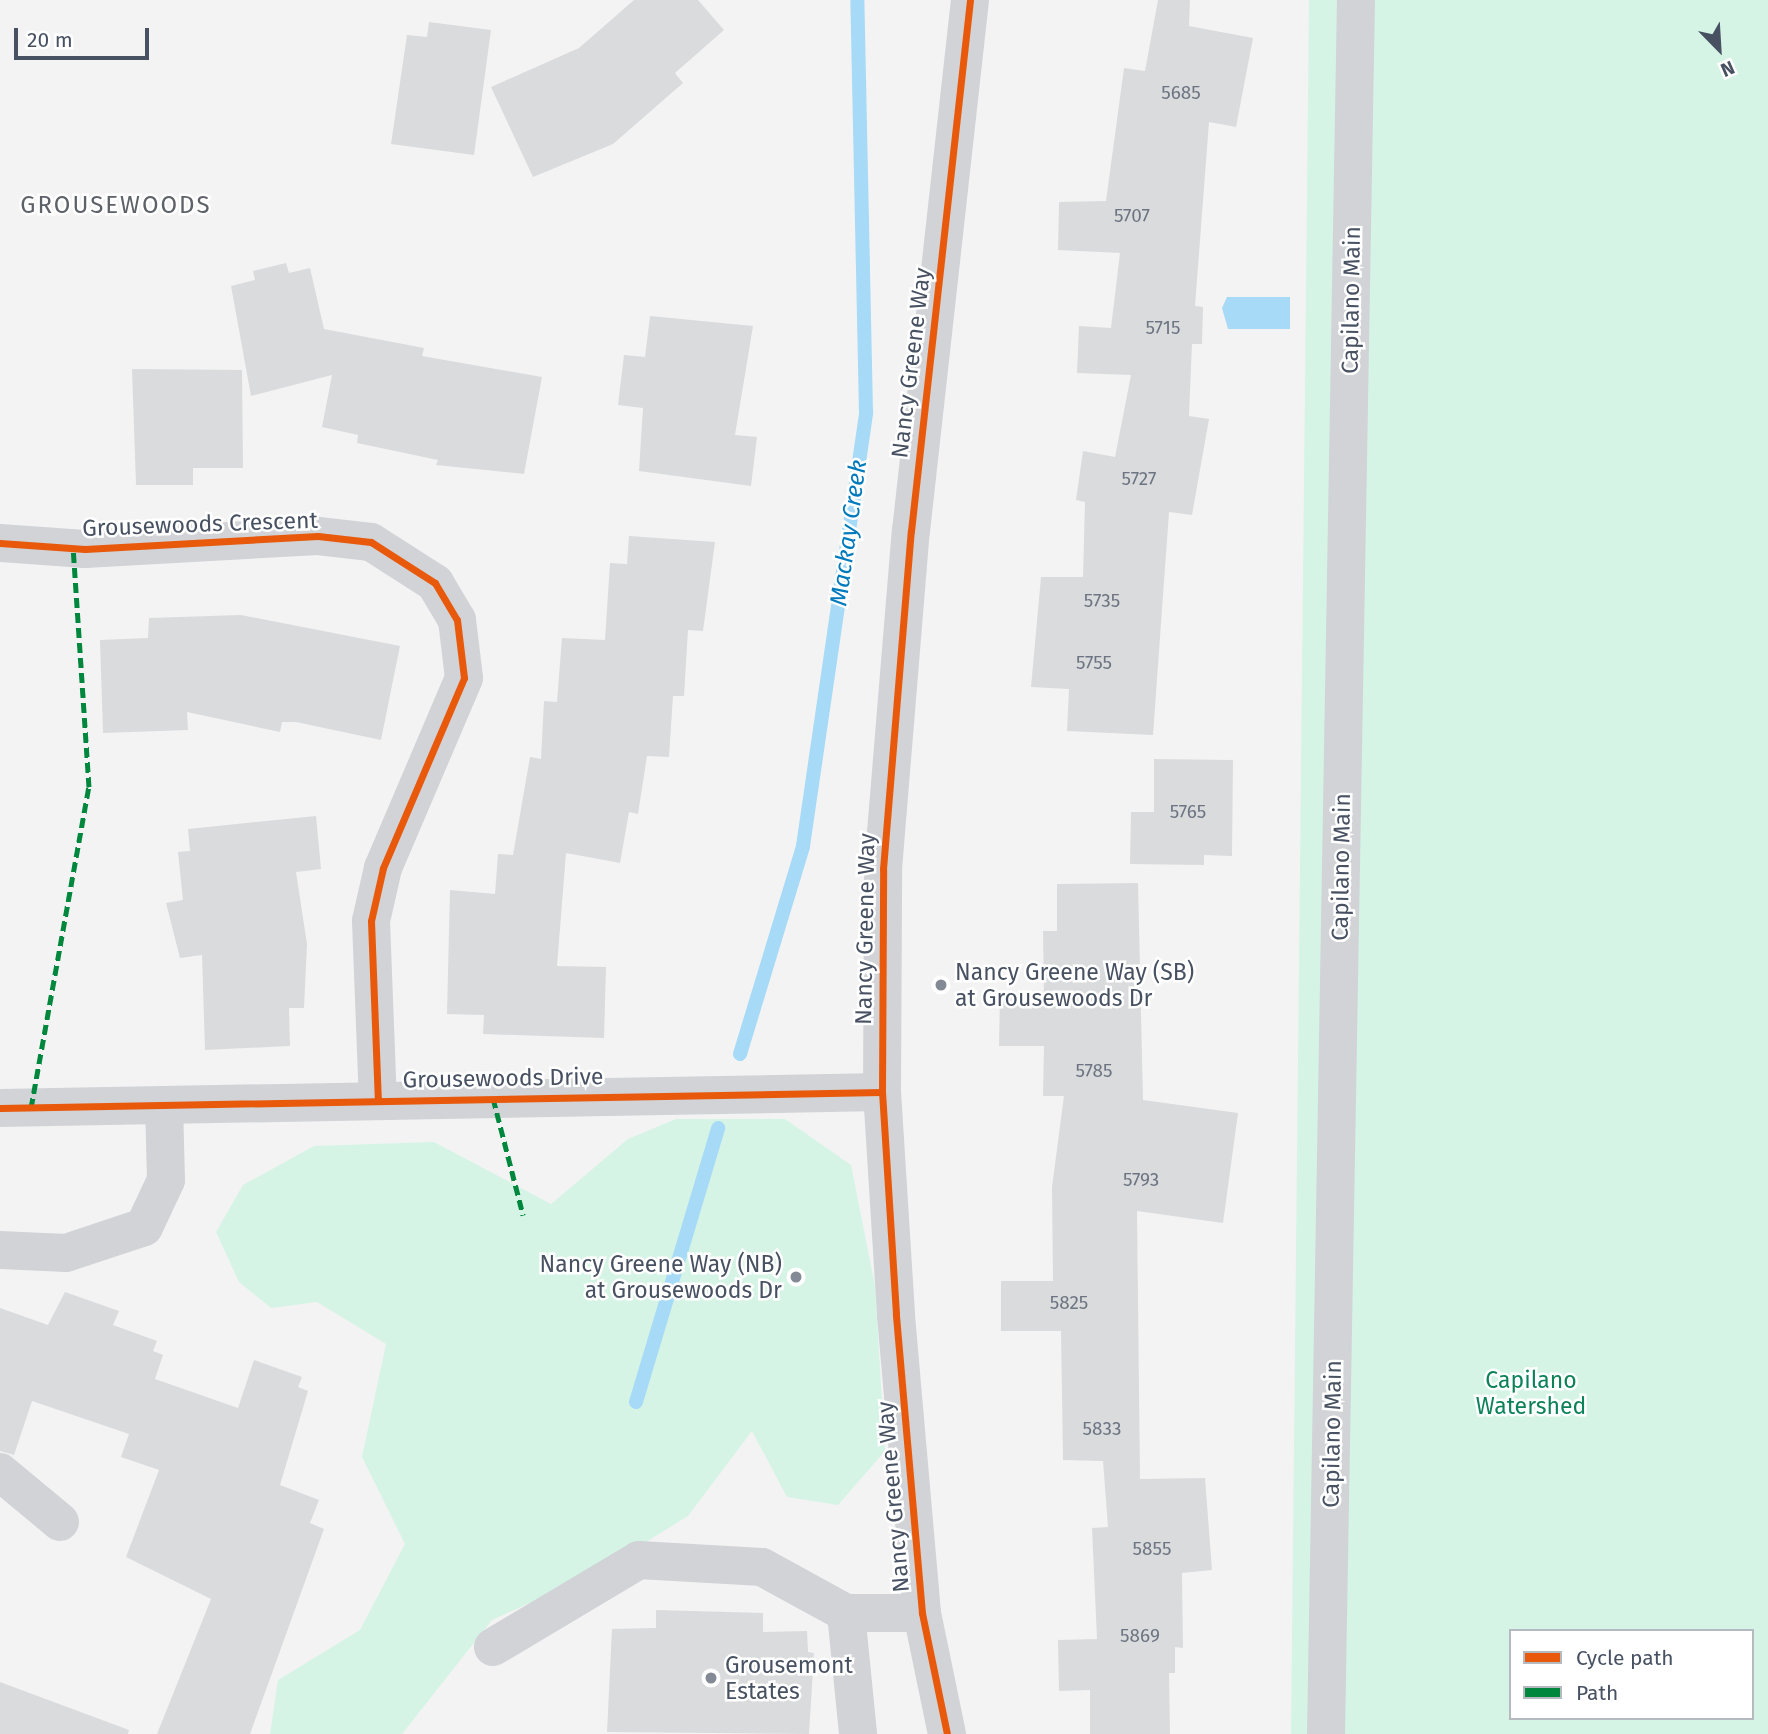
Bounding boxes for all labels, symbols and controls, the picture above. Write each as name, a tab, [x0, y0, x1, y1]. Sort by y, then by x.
scale bar	[18, 14, 152, 58]
north arrow	[1684, 14, 1754, 84]
text: 20 m	[27, 27, 73, 53]
text: N	[1717, 56, 1738, 82]
house number: 5685	[1161, 82, 1201, 104]
district label: GROUSEWOODS	[22, 192, 210, 220]
house number: 5707	[1114, 205, 1150, 227]
street label: Capilano Main	[1336, 226, 1366, 374]
street label: Nancy Greene Way	[886, 266, 936, 460]
house number: 5715	[1146, 317, 1180, 339]
water label: Mackay Creek	[824, 458, 874, 608]
house number: 5727	[1122, 468, 1156, 490]
street label: Grousewoods Crescent	[82, 506, 318, 542]
house number: 5735	[1084, 590, 1120, 612]
house number: 5755	[1076, 652, 1112, 674]
street label: Capilano Main	[1326, 793, 1356, 941]
house number: 5765	[1170, 801, 1206, 823]
street label: Nancy Greene Way	[850, 833, 880, 1025]
place label: Nancy Greene Way (SB) at Grousewoods Dr	[955, 958, 1194, 1012]
marker: Nancy Greene Way (SB) at Grousewoods Dr	[933, 977, 949, 993]
house number: 5785	[1075, 1060, 1113, 1082]
street label: Grousewoods Drive	[402, 1062, 604, 1094]
house number: 5793	[1123, 1169, 1159, 1191]
place label: Nancy Greene Way (NB) at Grousewoods Dr	[540, 1250, 782, 1304]
marker: Nancy Greene Way (NB) at Grousewoods Dr	[788, 1269, 804, 1285]
house number: 5825	[1050, 1292, 1088, 1314]
street label: Capilano Main	[1317, 1360, 1347, 1508]
park label: Capilano Watershed	[1476, 1366, 1586, 1420]
street label: Nancy Greene Way	[871, 1400, 915, 1594]
house number: 5833	[1083, 1418, 1121, 1440]
house number: 5855	[1133, 1538, 1171, 1560]
house number: 5869	[1120, 1625, 1160, 1647]
legend	[1509, 1629, 1754, 1720]
text: Cycle path	[1576, 1645, 1674, 1671]
place label: Grousemont Estates	[725, 1651, 853, 1705]
marker: Grousemont Estates	[703, 1670, 719, 1686]
text: Path	[1576, 1680, 1618, 1706]

